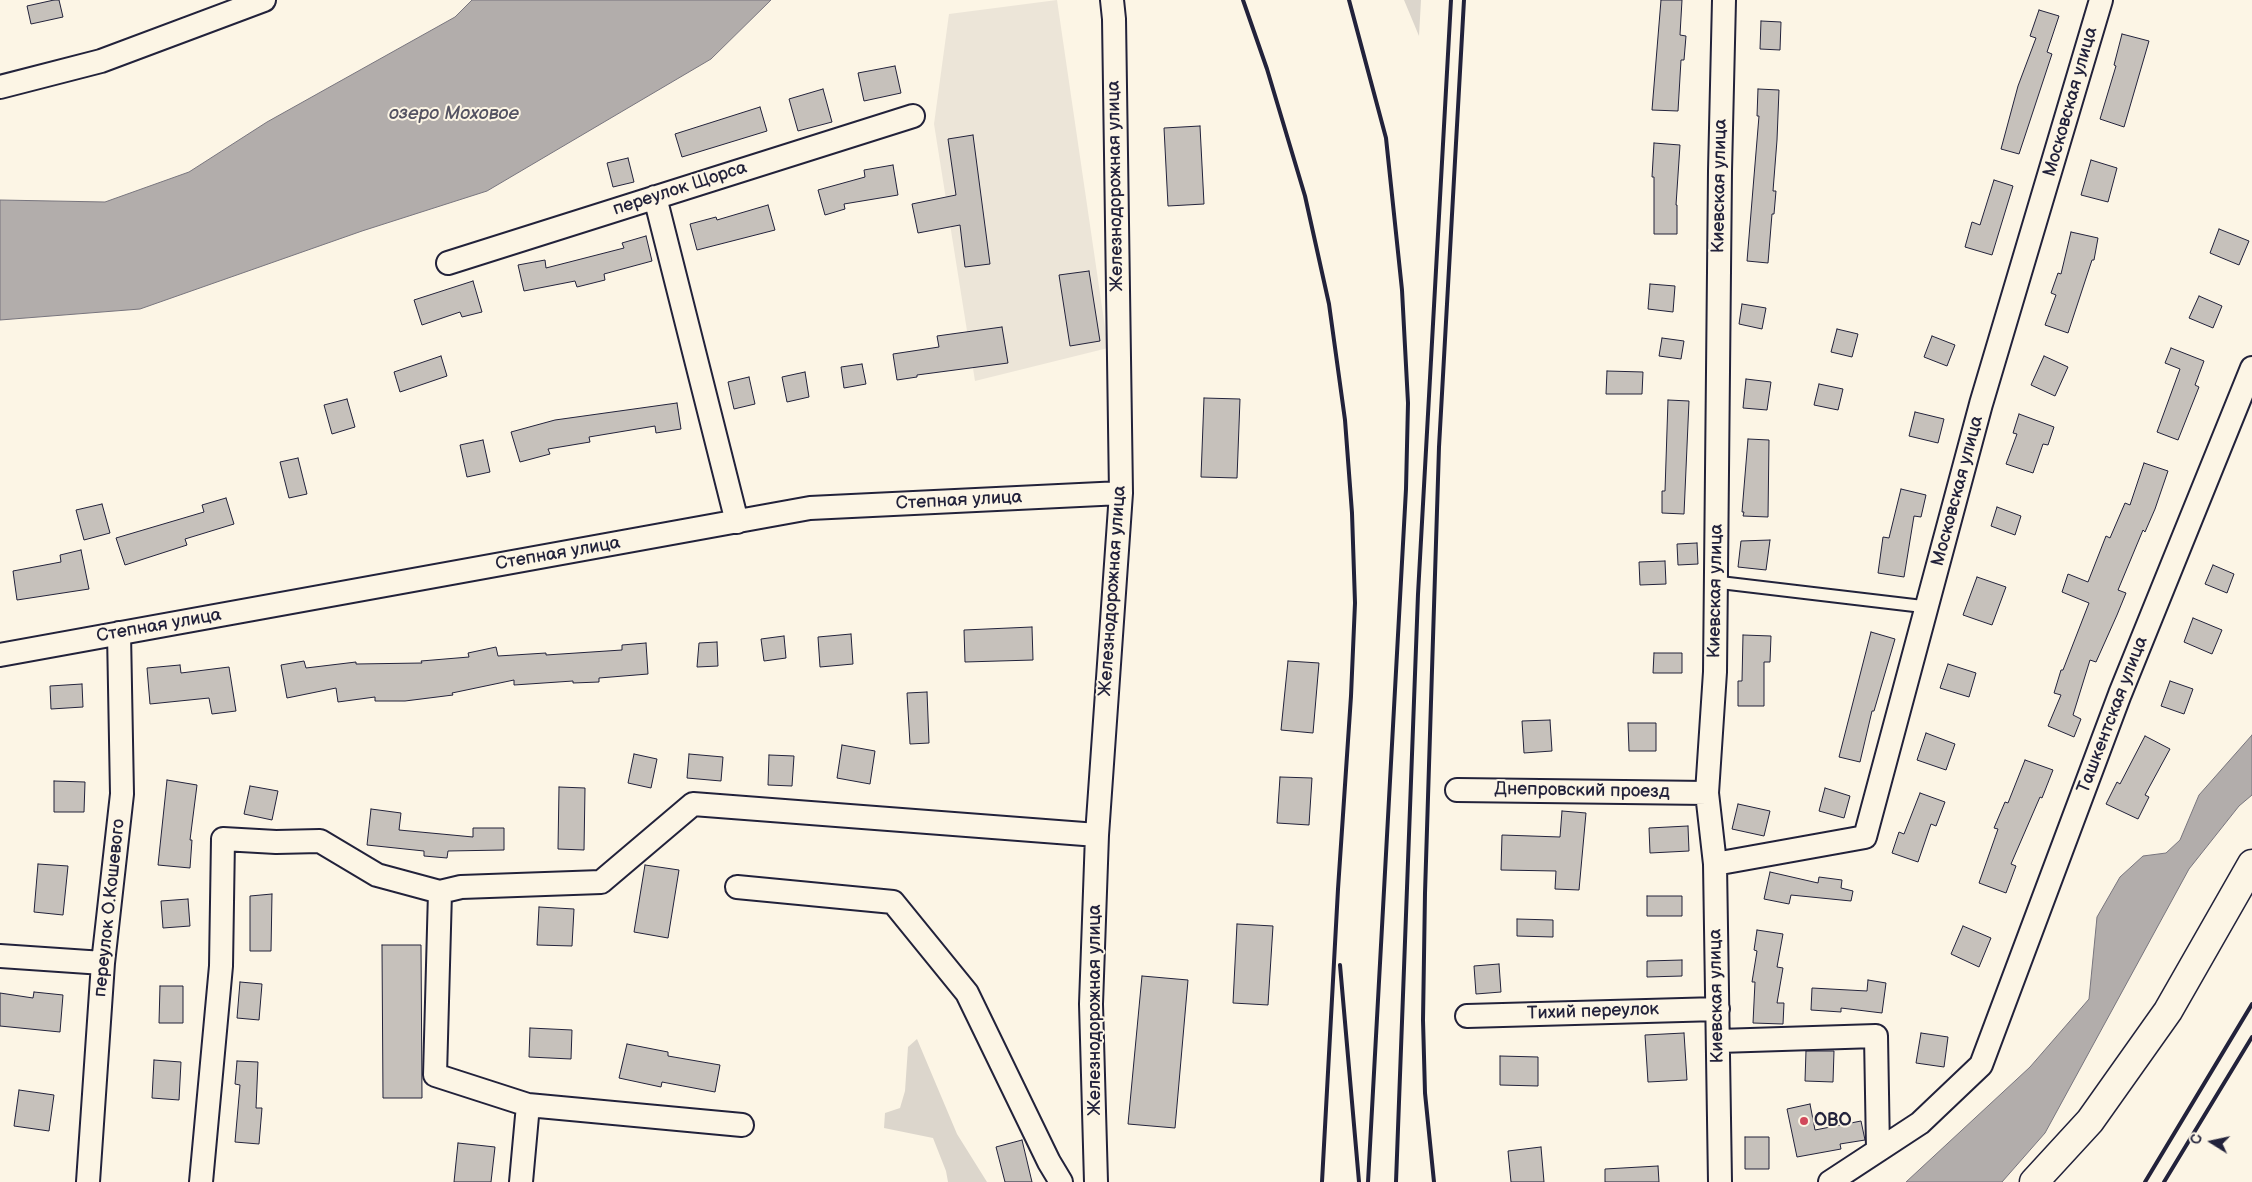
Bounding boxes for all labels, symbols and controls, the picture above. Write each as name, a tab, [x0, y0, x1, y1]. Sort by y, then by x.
street label: Московская улица	[2039, 25, 2103, 179]
street label: Железнодорожная улица	[1103, 80, 1129, 292]
water label: озеро Моховое	[389, 103, 519, 125]
street label: Киевская улица	[1708, 119, 1732, 253]
street label: переулок Щорса	[610, 157, 750, 221]
street label: Московская улица	[1928, 413, 1988, 569]
street label: Железнодорожная улица	[1095, 485, 1131, 697]
street label: Степная улица	[895, 487, 1023, 515]
street label: Киевская улица	[1704, 524, 1728, 658]
street label: Степная улица	[494, 532, 622, 576]
street label: Степная улица	[95, 604, 223, 648]
street label: Ташкентская улица	[2073, 634, 2153, 796]
street label: Днепровский проезд	[1494, 779, 1670, 803]
street label: переулок О.Кошевого	[90, 818, 130, 998]
street label: Железнодорожная улица	[1084, 904, 1106, 1116]
street label: Киевская улица	[1705, 929, 1729, 1063]
street label: Тихий переулок	[1527, 999, 1659, 1025]
place label: ОВО	[1814, 1110, 1852, 1132]
marker: ОВО	[1798, 1115, 1810, 1127]
north arrow	[2187, 1117, 2237, 1167]
text: С	[2188, 1133, 2206, 1146]

